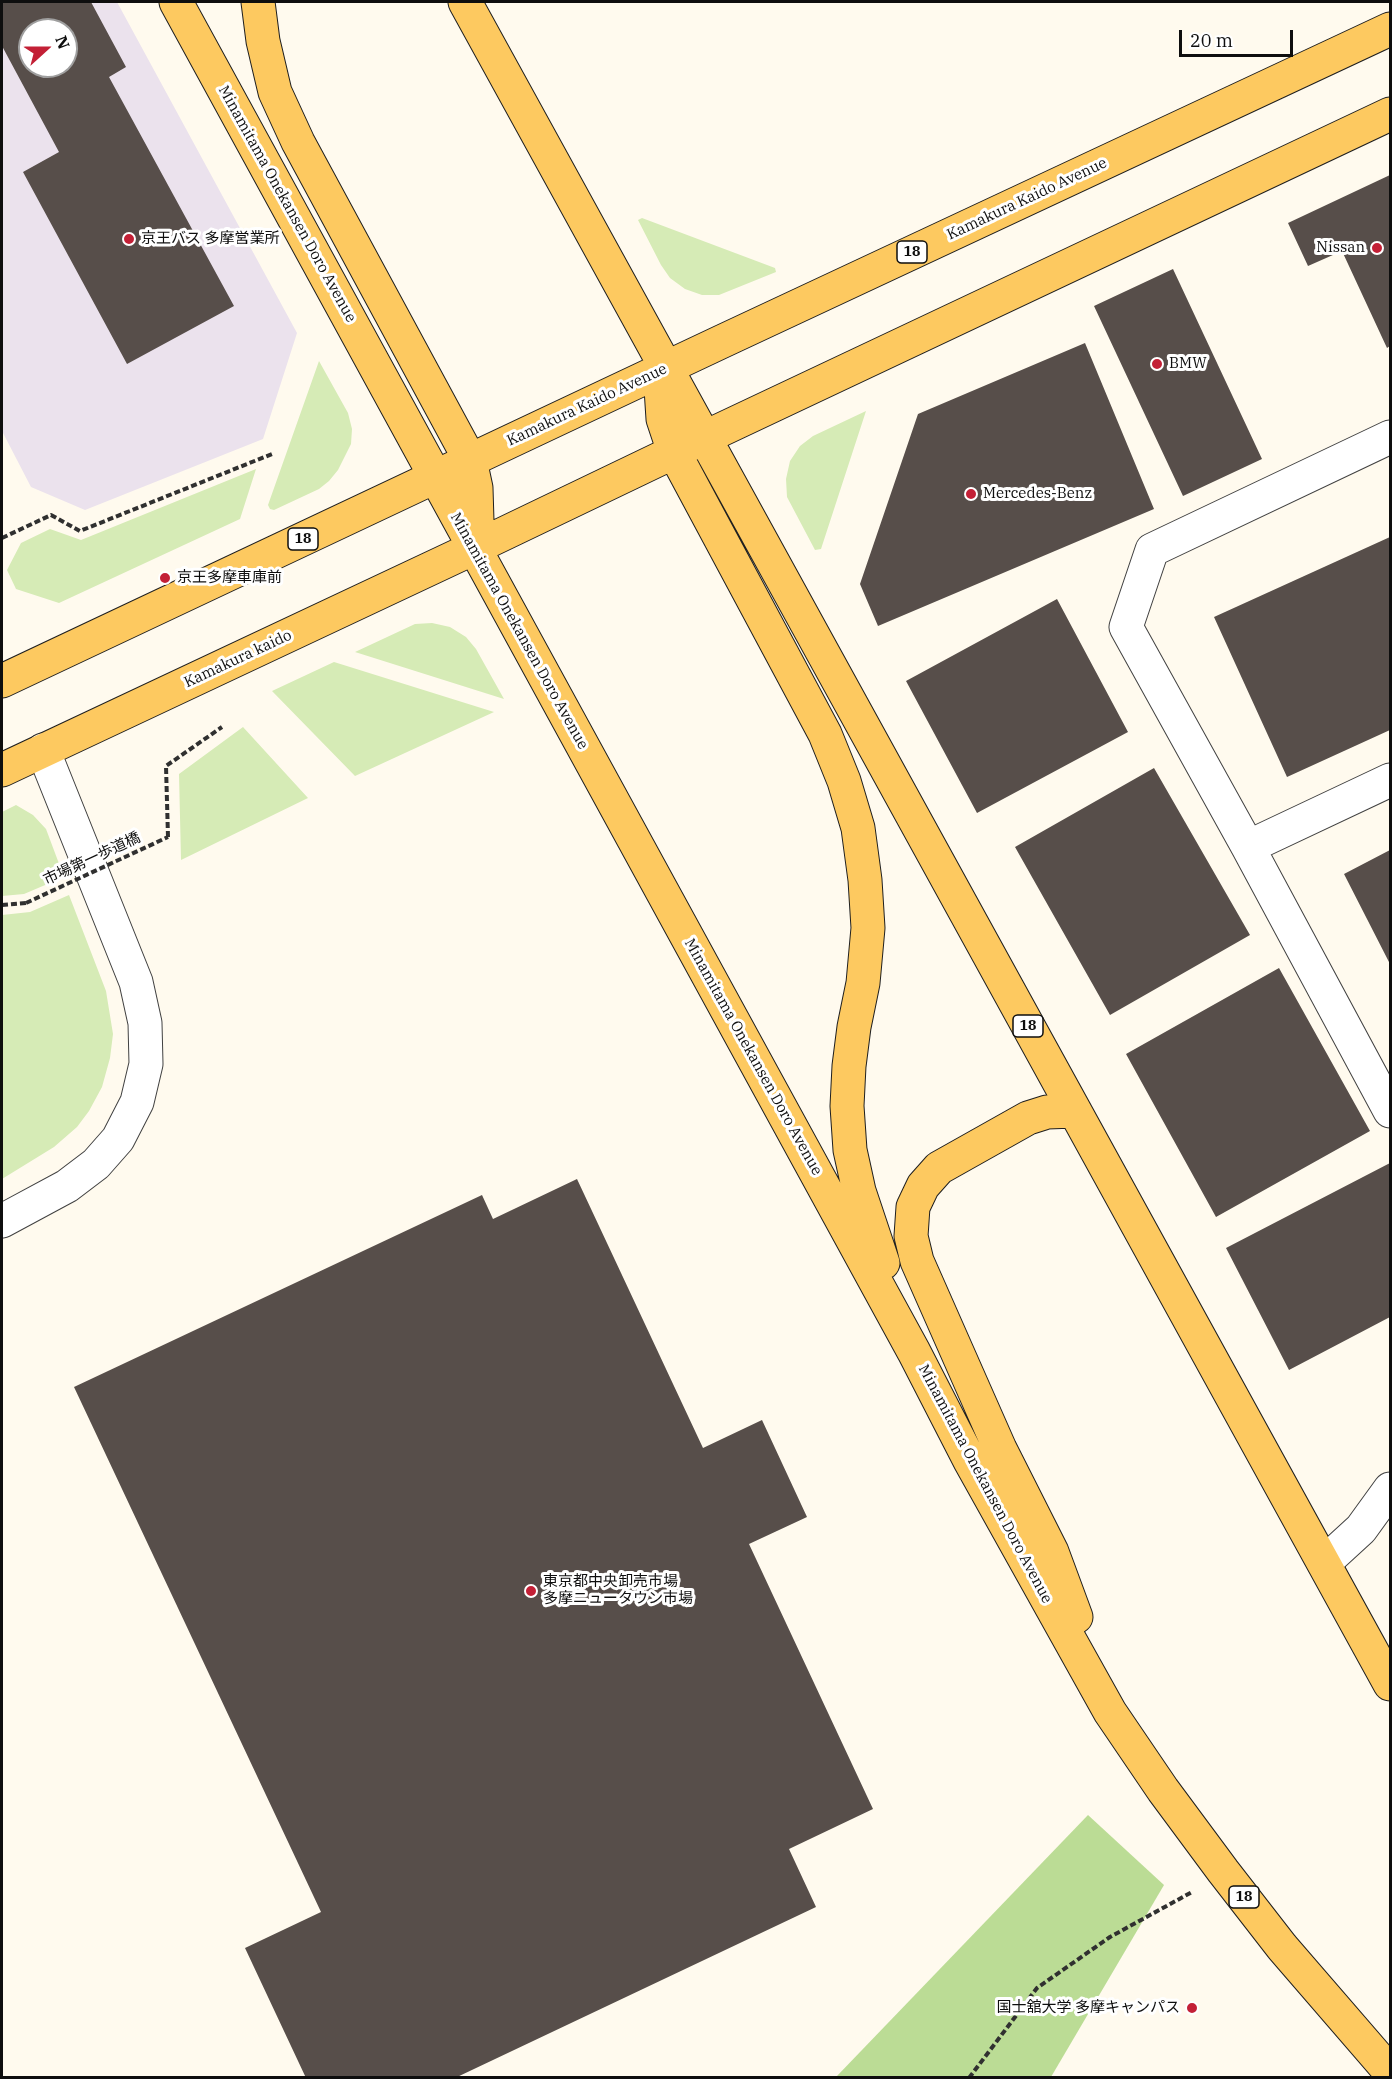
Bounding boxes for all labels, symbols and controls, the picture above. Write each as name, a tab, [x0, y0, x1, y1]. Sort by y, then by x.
north arrow	[18, 18, 78, 78]
scale bar	[1182, 18, 1296, 56]
text: 20 m	[1190, 29, 1233, 52]
text: N	[51, 33, 75, 52]
street label: Minamitama Onekansen Doro Avenue	[214, 83, 360, 325]
street label: Kamakura Kaido Avenue	[944, 154, 1110, 244]
place label: 京王バス 多摩営業所	[141, 230, 279, 248]
marker: 京王バス 多摩営業所	[122, 232, 136, 246]
place label: Nissan	[1316, 239, 1365, 257]
road number: 18	[897, 241, 927, 263]
marker: Nissan	[1370, 241, 1384, 255]
place label: BMW	[1169, 355, 1207, 373]
marker: BMW	[1150, 357, 1164, 371]
street label: Kamakura Kaido Avenue	[504, 360, 670, 450]
place label: Mercedes-Benz	[983, 485, 1092, 503]
marker: Mercedes-Benz	[964, 487, 978, 501]
street label: Minamitama Onekansen Doro Avenue	[446, 510, 592, 752]
road number: 18	[288, 528, 318, 550]
place label: 京王多摩車庫前	[177, 569, 282, 587]
marker: 京王多摩車庫前	[158, 571, 172, 585]
street label: Kamakura kaido	[181, 626, 295, 692]
street label: 市場第一歩道橋	[41, 829, 143, 889]
street label: Minamitama Onekansen Doro Avenue	[680, 936, 826, 1178]
road number: 18	[1013, 1015, 1043, 1037]
street label: Minamitama Onekansen Doro Avenue	[914, 1362, 1056, 1606]
place label: 東京都中央卸売市場 多摩ニュータウン市場	[543, 1573, 693, 1608]
marker: 東京都中央卸売市場 多摩ニュータウン市場	[524, 1584, 538, 1598]
road number: 18	[1229, 1886, 1259, 1908]
place label: 国士舘大学 多摩キャンパス	[997, 1999, 1180, 2017]
marker: 国士舘大学 多摩キャンパス	[1185, 2001, 1199, 2015]

